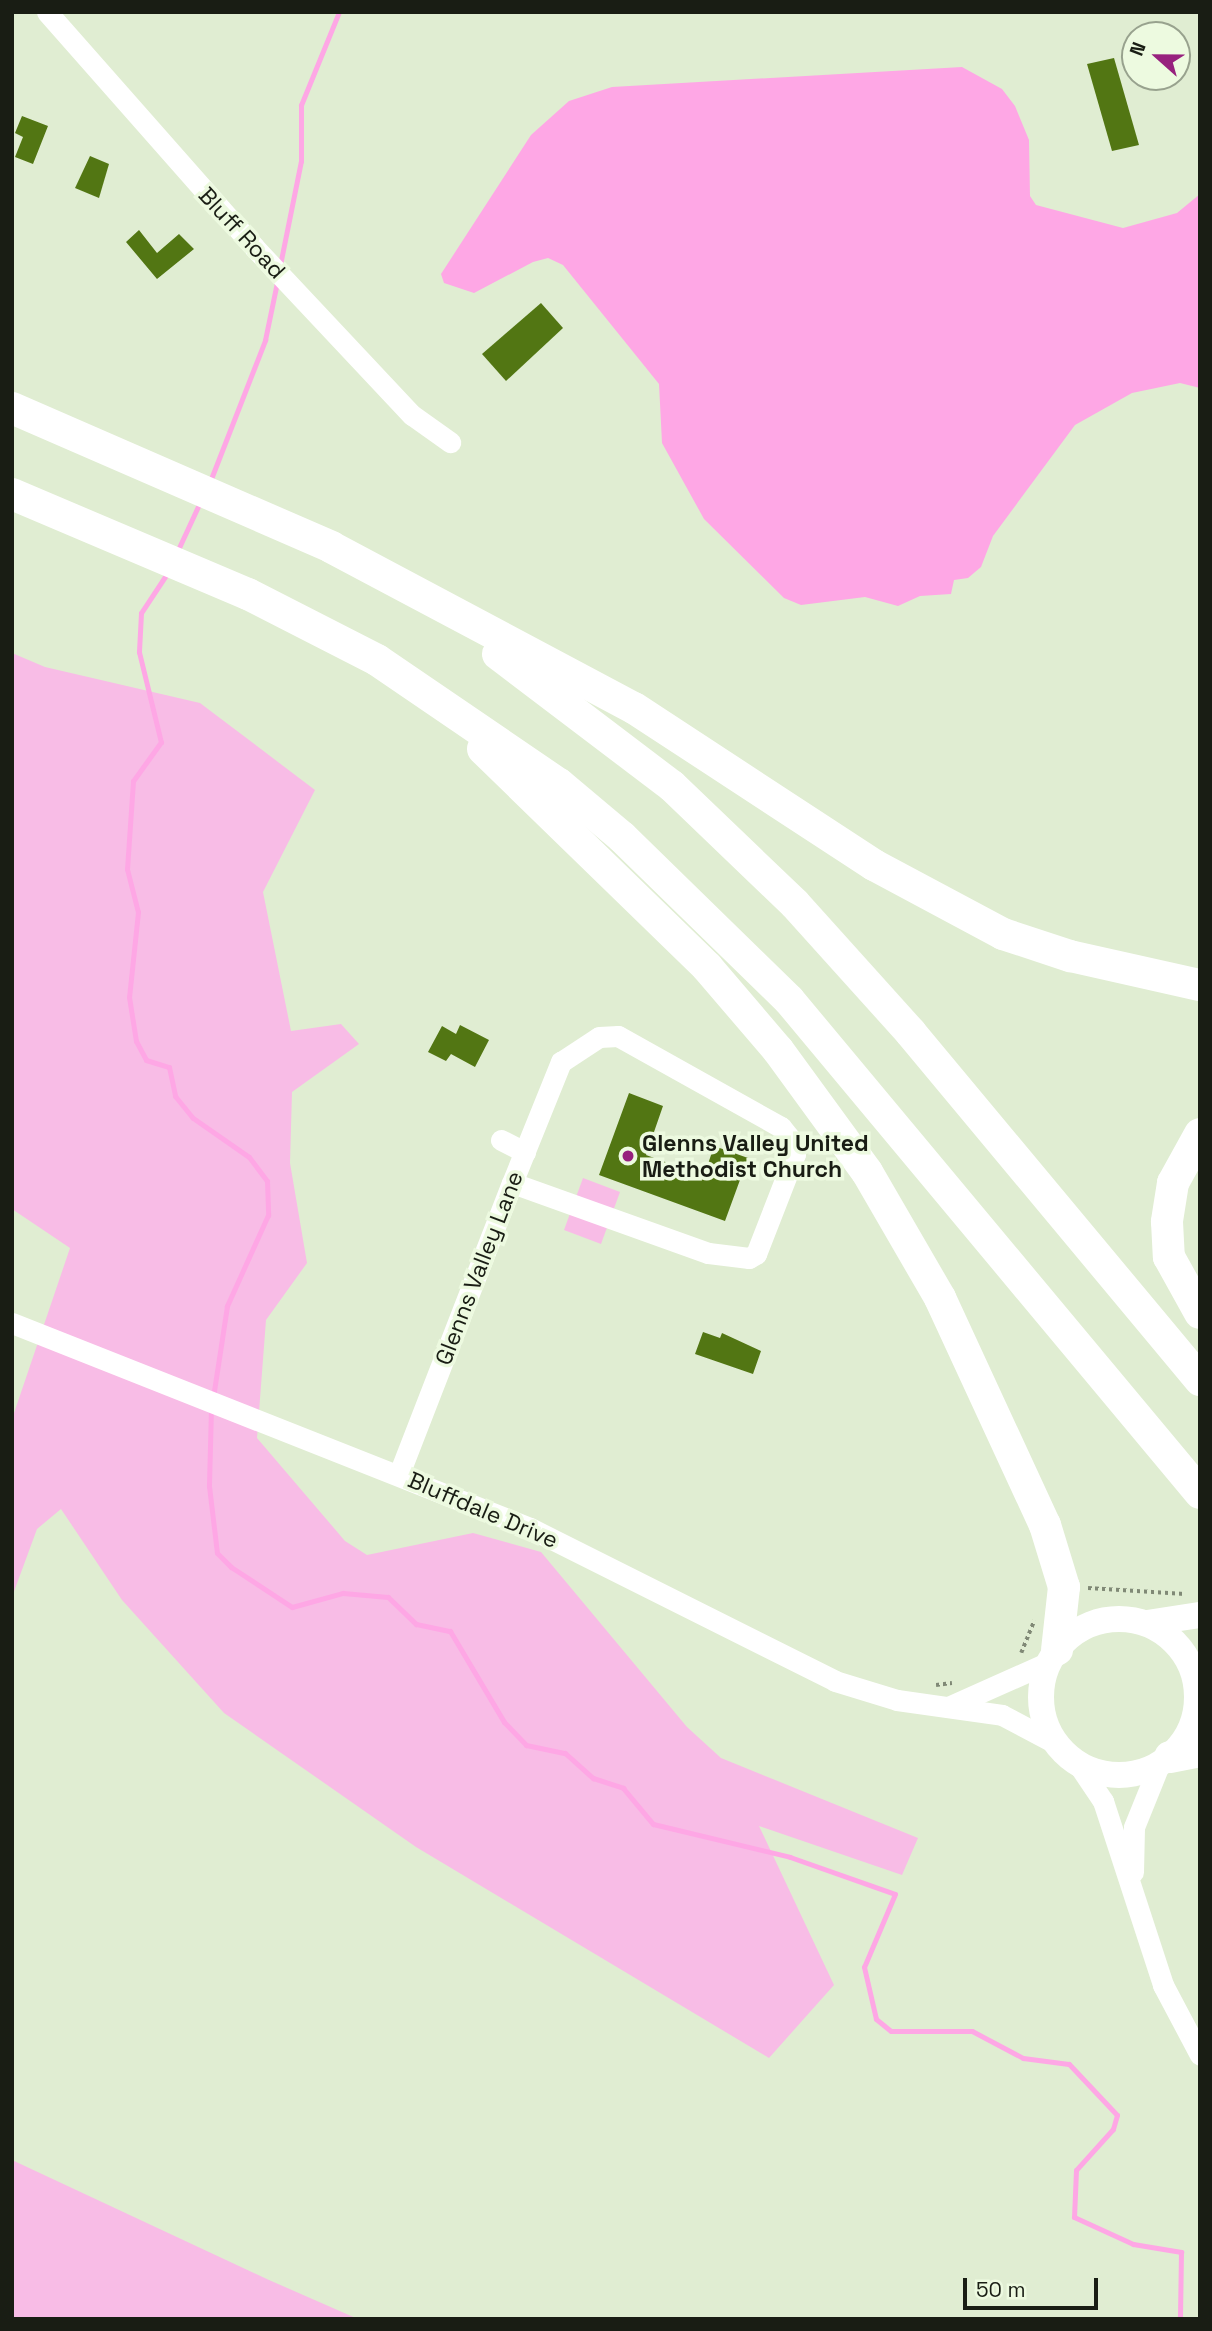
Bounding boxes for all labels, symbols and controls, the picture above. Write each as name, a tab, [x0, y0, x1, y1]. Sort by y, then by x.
north arrow	[1121, 21, 1191, 91]
text: N	[1124, 39, 1152, 59]
street label: Bluff Road	[193, 182, 291, 284]
place label: Glenns Valley United Methodist Church	[642, 1129, 869, 1183]
marker: Glenns Valley United Methodist Church	[620, 1148, 636, 1164]
street label: Glenns Valley Lane	[429, 1167, 529, 1369]
street label: Bluffdale Drive	[404, 1466, 562, 1554]
scale bar	[967, 2264, 1102, 2308]
text: 50 m	[976, 2276, 1026, 2303]

